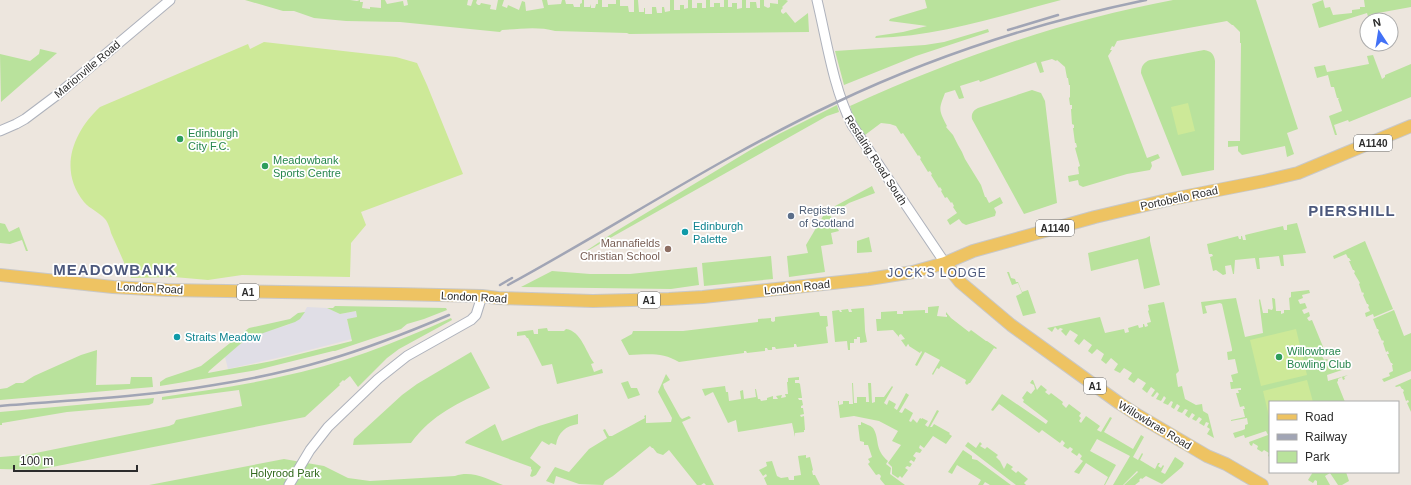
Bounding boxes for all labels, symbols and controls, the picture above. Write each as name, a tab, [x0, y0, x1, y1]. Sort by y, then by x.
north arrow	[1359, 12, 1399, 52]
text: N	[1372, 16, 1382, 29]
street label: Marionville Road	[52, 38, 122, 100]
street label: Restalrig Road South	[842, 113, 910, 207]
place label: Edinburgh City F.C.	[188, 127, 238, 152]
marker: Edinburgh City F.C.	[175, 134, 185, 144]
road number: A1140	[1354, 135, 1392, 151]
place label: Meadowbank Sports Centre	[273, 154, 341, 179]
marker: Meadowbank Sports Centre	[260, 161, 270, 171]
street label: Portobello Road	[1139, 184, 1219, 212]
district label: PIERSHILL	[1308, 202, 1396, 219]
place label: Registers of Scotland	[799, 204, 854, 229]
marker: Registers of Scotland	[786, 211, 796, 221]
place label: Edinburgh Palette	[693, 220, 743, 245]
road number: A1140	[1036, 220, 1074, 236]
marker: Edinburgh Palette	[680, 227, 690, 237]
place label: Mannafields Christian School	[580, 237, 660, 262]
marker: Mannafields Christian School	[663, 244, 673, 254]
district label: MEADOWBANK	[53, 261, 177, 278]
district label: JOCK'S LODGE	[887, 266, 987, 280]
street label: London Road	[764, 278, 830, 296]
street label: London Road	[117, 280, 183, 296]
road number: A1	[237, 284, 259, 300]
street label: London Road	[441, 289, 507, 305]
road number: A1	[638, 292, 660, 308]
place label: Straits Meadow	[185, 331, 261, 343]
marker: Straits Meadow	[172, 332, 182, 342]
place label: Willowbrae Bowling Club	[1287, 345, 1351, 370]
marker: Willowbrae Bowling Club	[1274, 352, 1284, 362]
road number: A1	[1084, 378, 1106, 394]
street label: Willowbrae Road	[1116, 398, 1194, 452]
legend	[1269, 401, 1399, 473]
text: Road	[1305, 410, 1334, 424]
text: Railway	[1305, 430, 1347, 444]
scale bar	[14, 447, 137, 473]
text: Park	[1305, 450, 1331, 464]
text: 100 m	[20, 454, 53, 468]
park label: Holyrood Park	[250, 467, 320, 479]

